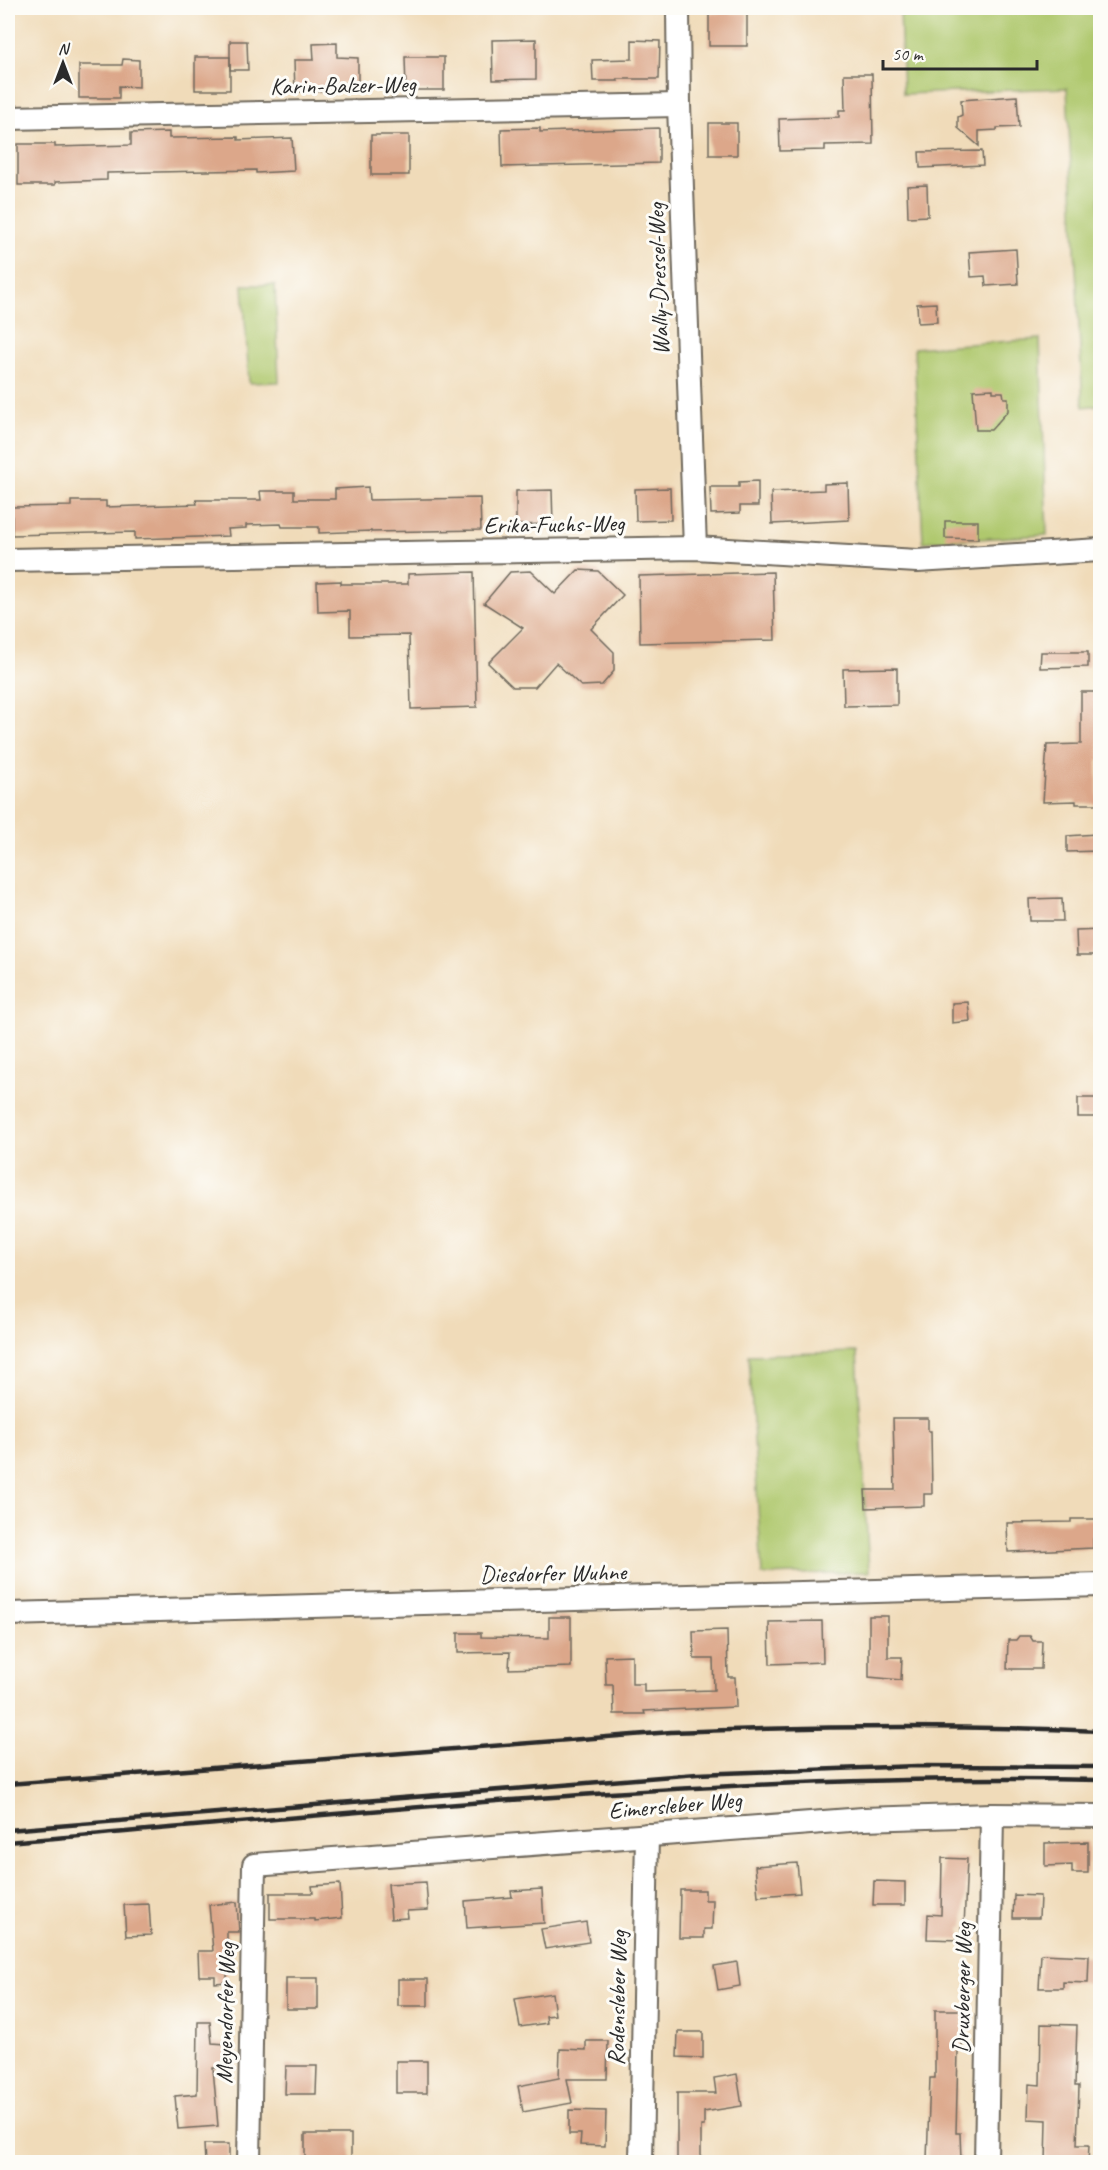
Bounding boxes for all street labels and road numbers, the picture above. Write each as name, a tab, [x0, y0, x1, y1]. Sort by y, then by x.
street label: Karin-Balzer-Weg	[270, 69, 418, 101]
street label: Wally-Dressel-Weg	[640, 201, 676, 356]
street label: Erika-Fuchs-Weg	[483, 508, 626, 540]
street label: Diesdorfer Wuhne	[480, 1557, 629, 1589]
street label: Eimersleber Weg	[607, 1784, 744, 1826]
street label: Druxberger Weg	[946, 1921, 978, 2054]
street label: Rodensleber Weg	[601, 1929, 633, 2066]
street label: Meyendorfer Weg	[209, 1941, 241, 2084]

